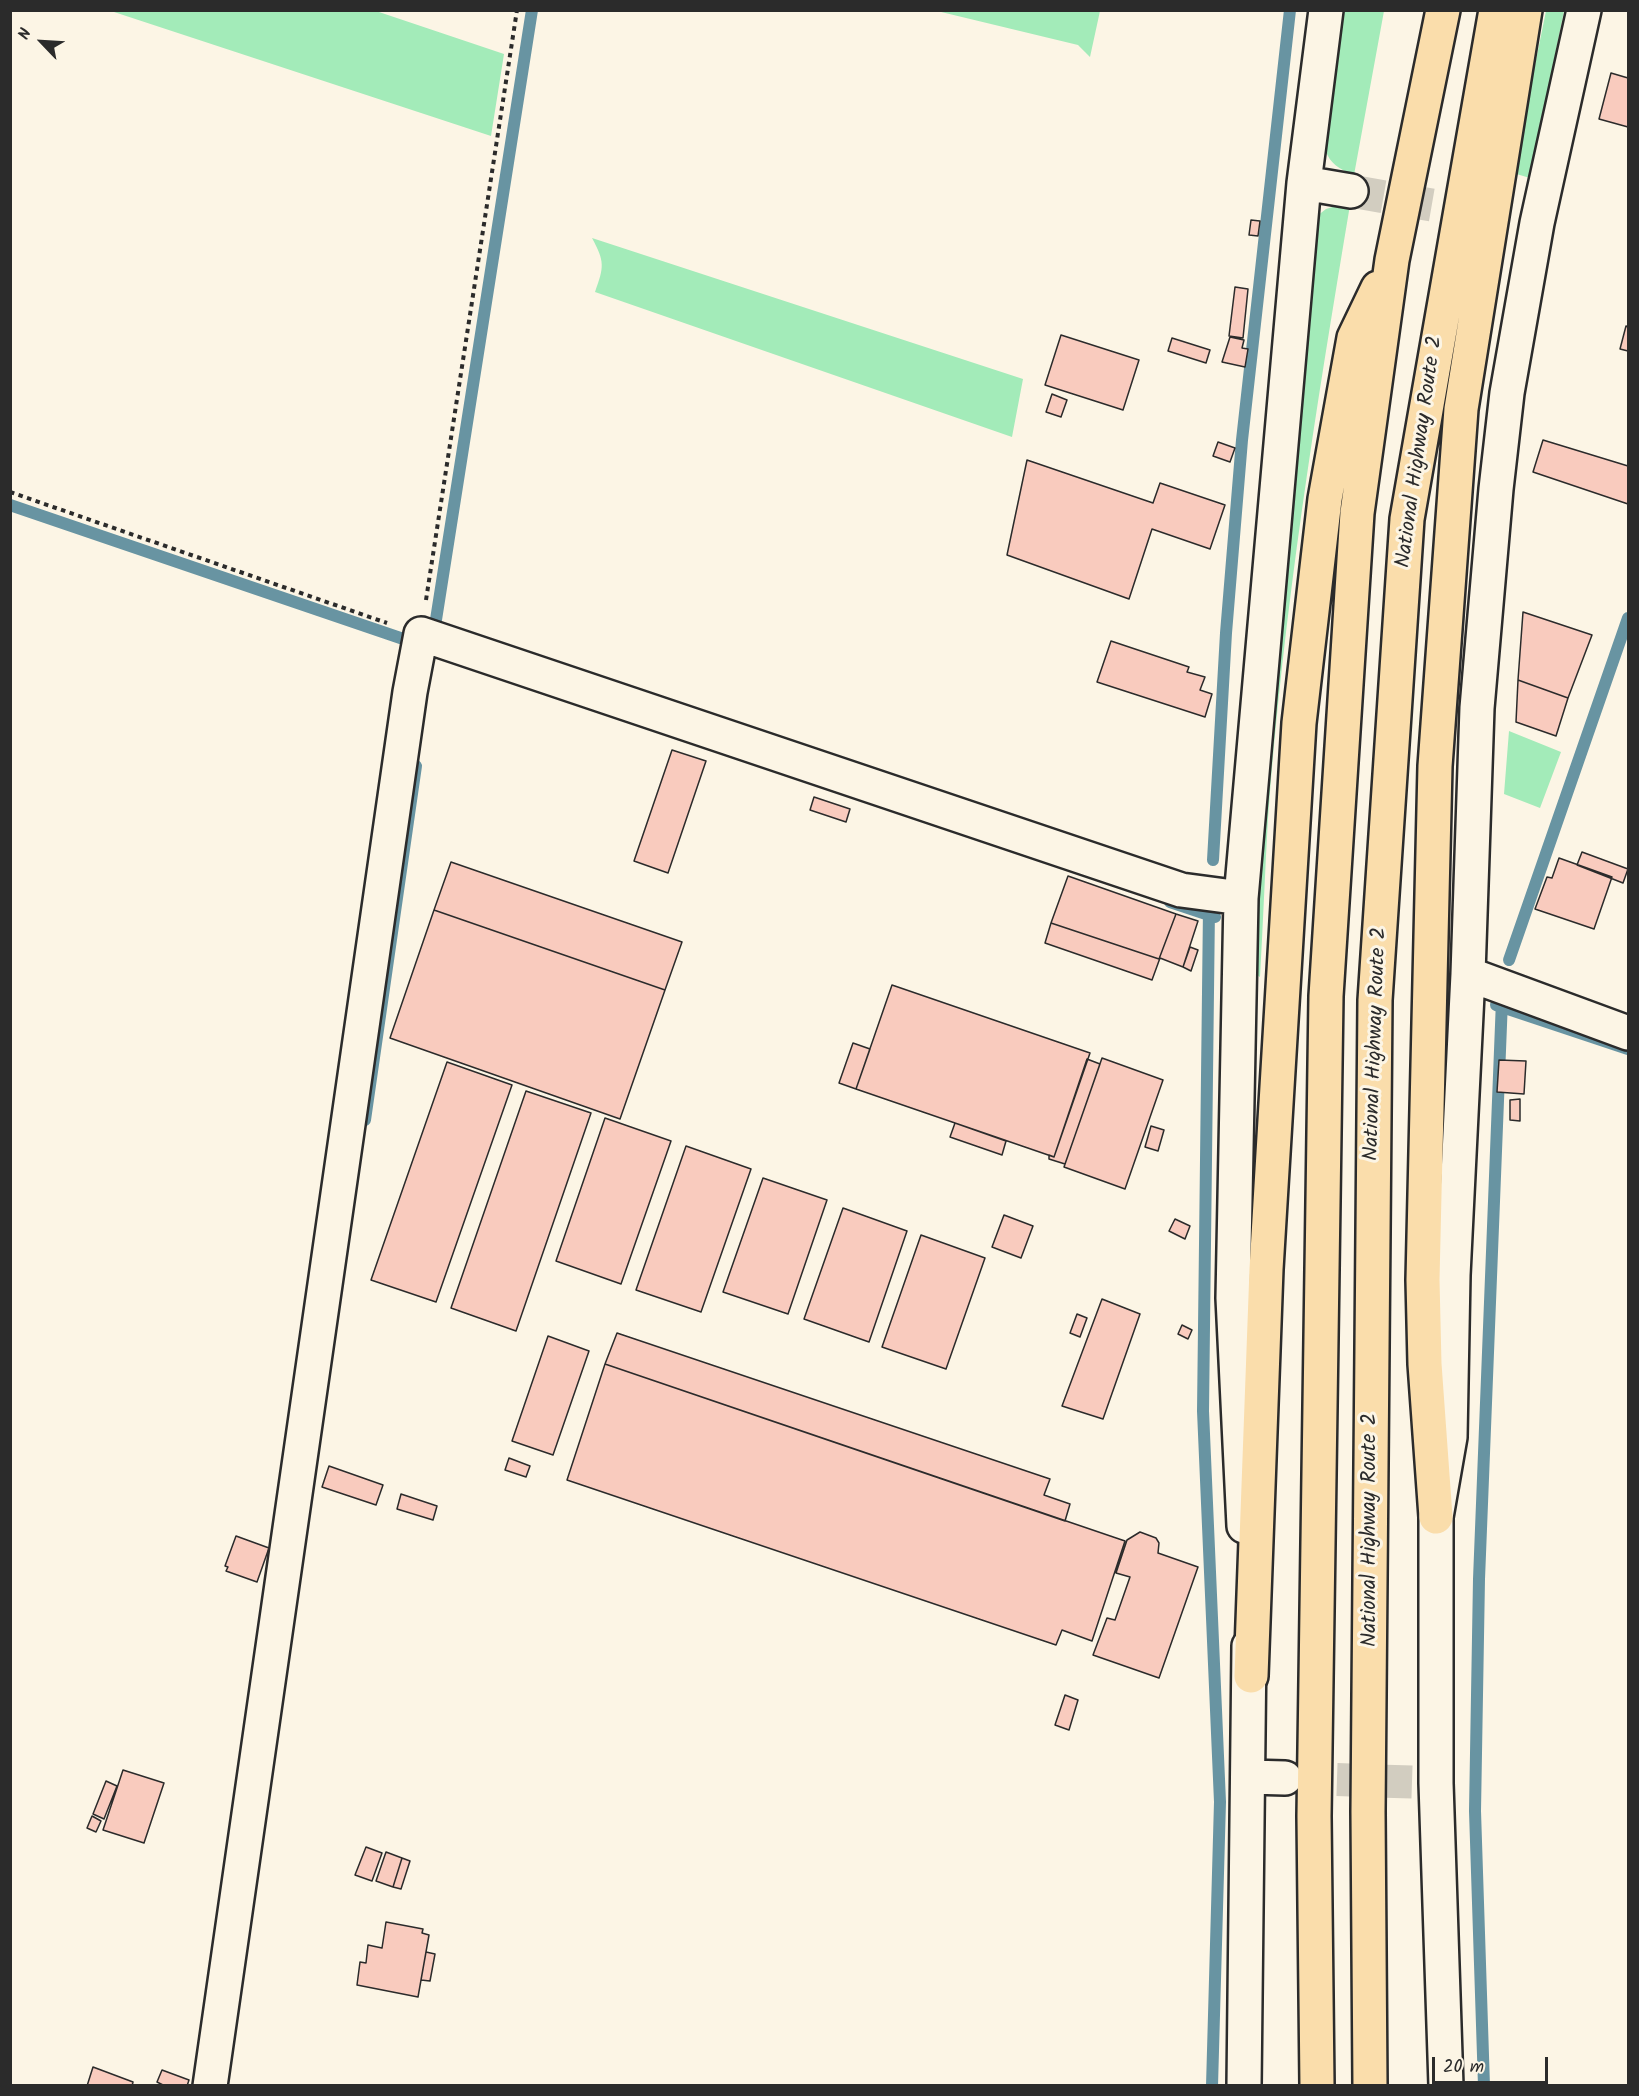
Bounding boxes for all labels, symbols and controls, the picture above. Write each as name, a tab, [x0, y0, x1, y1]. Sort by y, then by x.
north arrow	[12, 12, 72, 72]
text: N	[12, 24, 39, 44]
street label: National Highway Route 2	[1392, 334, 1450, 570]
street label: National Highway Route 2	[1360, 927, 1394, 1161]
street label: National Highway Route 2	[1358, 1413, 1384, 1647]
scale bar	[1435, 2045, 1550, 2083]
text: 20 m	[1443, 2053, 1484, 2082]

